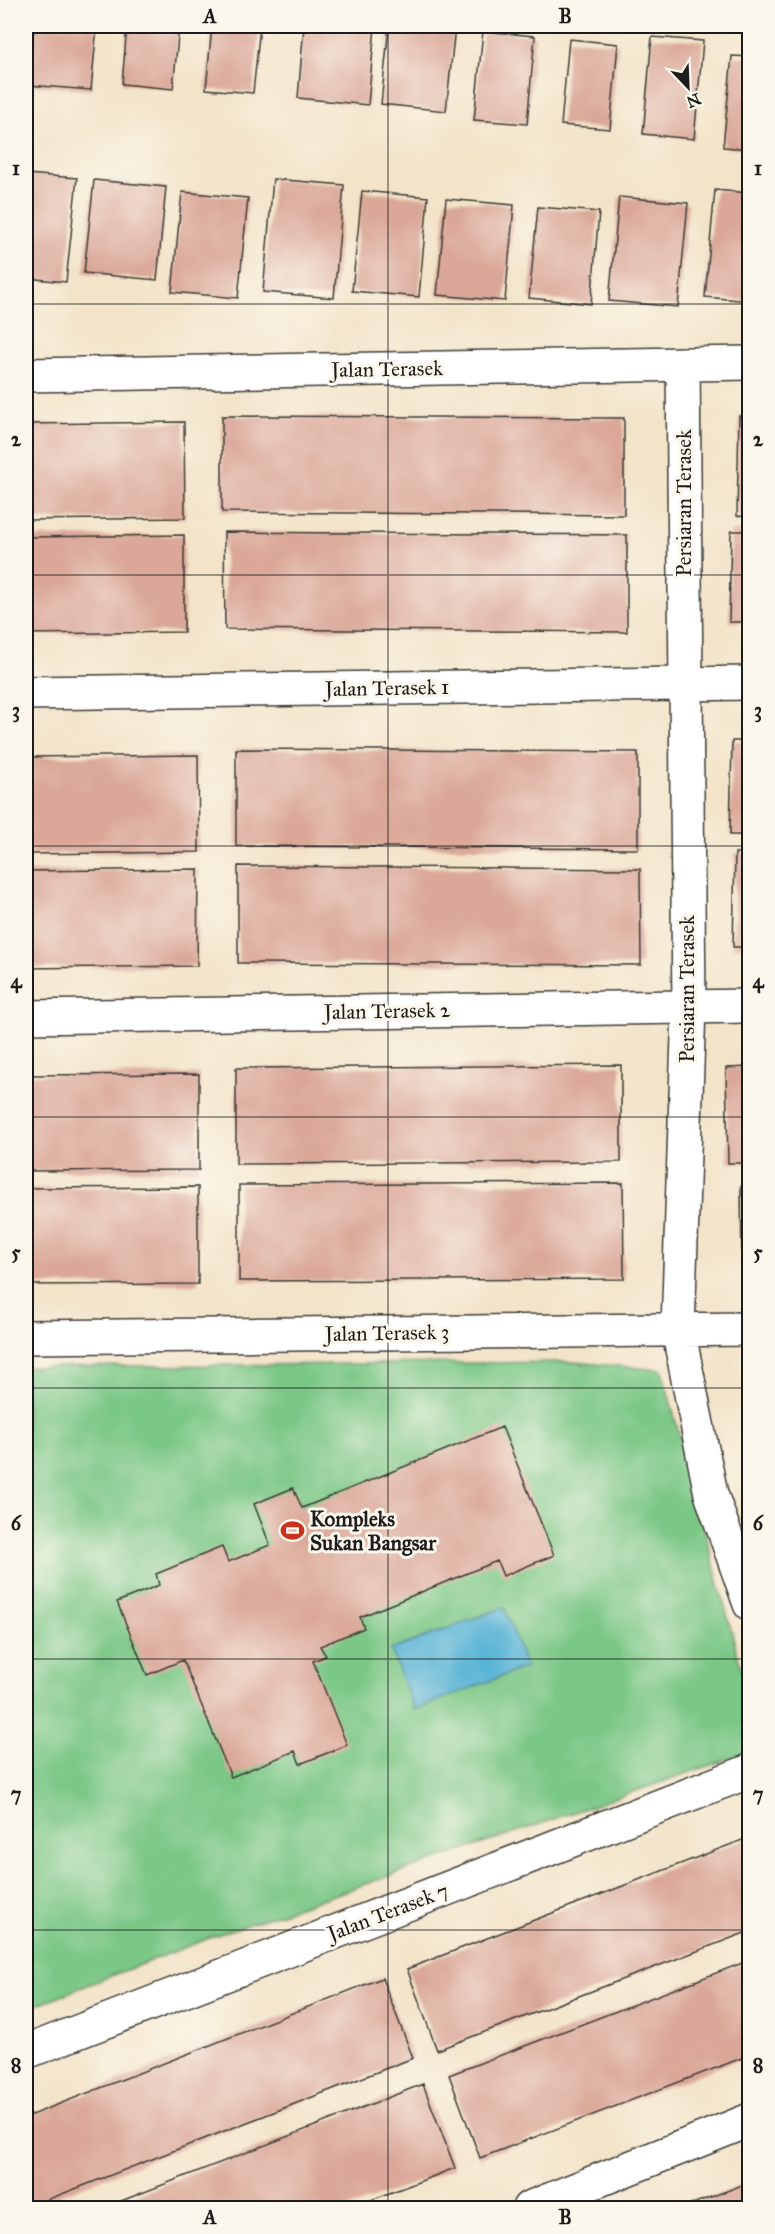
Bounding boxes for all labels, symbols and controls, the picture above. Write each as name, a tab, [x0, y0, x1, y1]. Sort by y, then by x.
text: A	[201, 4, 217, 28]
text: B	[558, 4, 572, 28]
north arrow	[658, 57, 718, 117]
text: N	[683, 89, 704, 112]
text: 1	[12, 156, 20, 180]
text: 1	[754, 156, 762, 180]
street label: Jalan Terasek	[329, 355, 443, 383]
text: 2	[11, 427, 22, 451]
text: 2	[753, 427, 764, 451]
street label: Persiaran Terasek	[671, 429, 697, 577]
street label: Jalan Terasek 1	[323, 674, 449, 702]
text: 3	[12, 698, 20, 723]
text: 3	[754, 698, 762, 723]
street label: Persiaran Terasek	[674, 915, 700, 1063]
text: 4	[10, 969, 22, 994]
text: 4	[752, 969, 764, 994]
street label: Jalan Terasek 2	[322, 997, 451, 1025]
text: 5	[11, 1240, 21, 1264]
text: 5	[753, 1240, 763, 1264]
street label: Jalan Terasek 3	[323, 1319, 449, 1347]
place label: Kompleks Sukan Bangsar	[310, 1506, 437, 1556]
text: 6	[11, 1511, 23, 1535]
text: 6	[753, 1511, 765, 1535]
sports icon: Kompleks Sukan Bangsar	[279, 1518, 305, 1544]
text: 7	[11, 1782, 22, 1806]
text: 7	[753, 1782, 764, 1806]
street label: Jalan Terasek 7	[322, 1877, 452, 1948]
text: 8	[11, 2053, 21, 2077]
text: 8	[753, 2053, 763, 2077]
text: A	[201, 2205, 217, 2229]
text: B	[558, 2205, 572, 2229]

